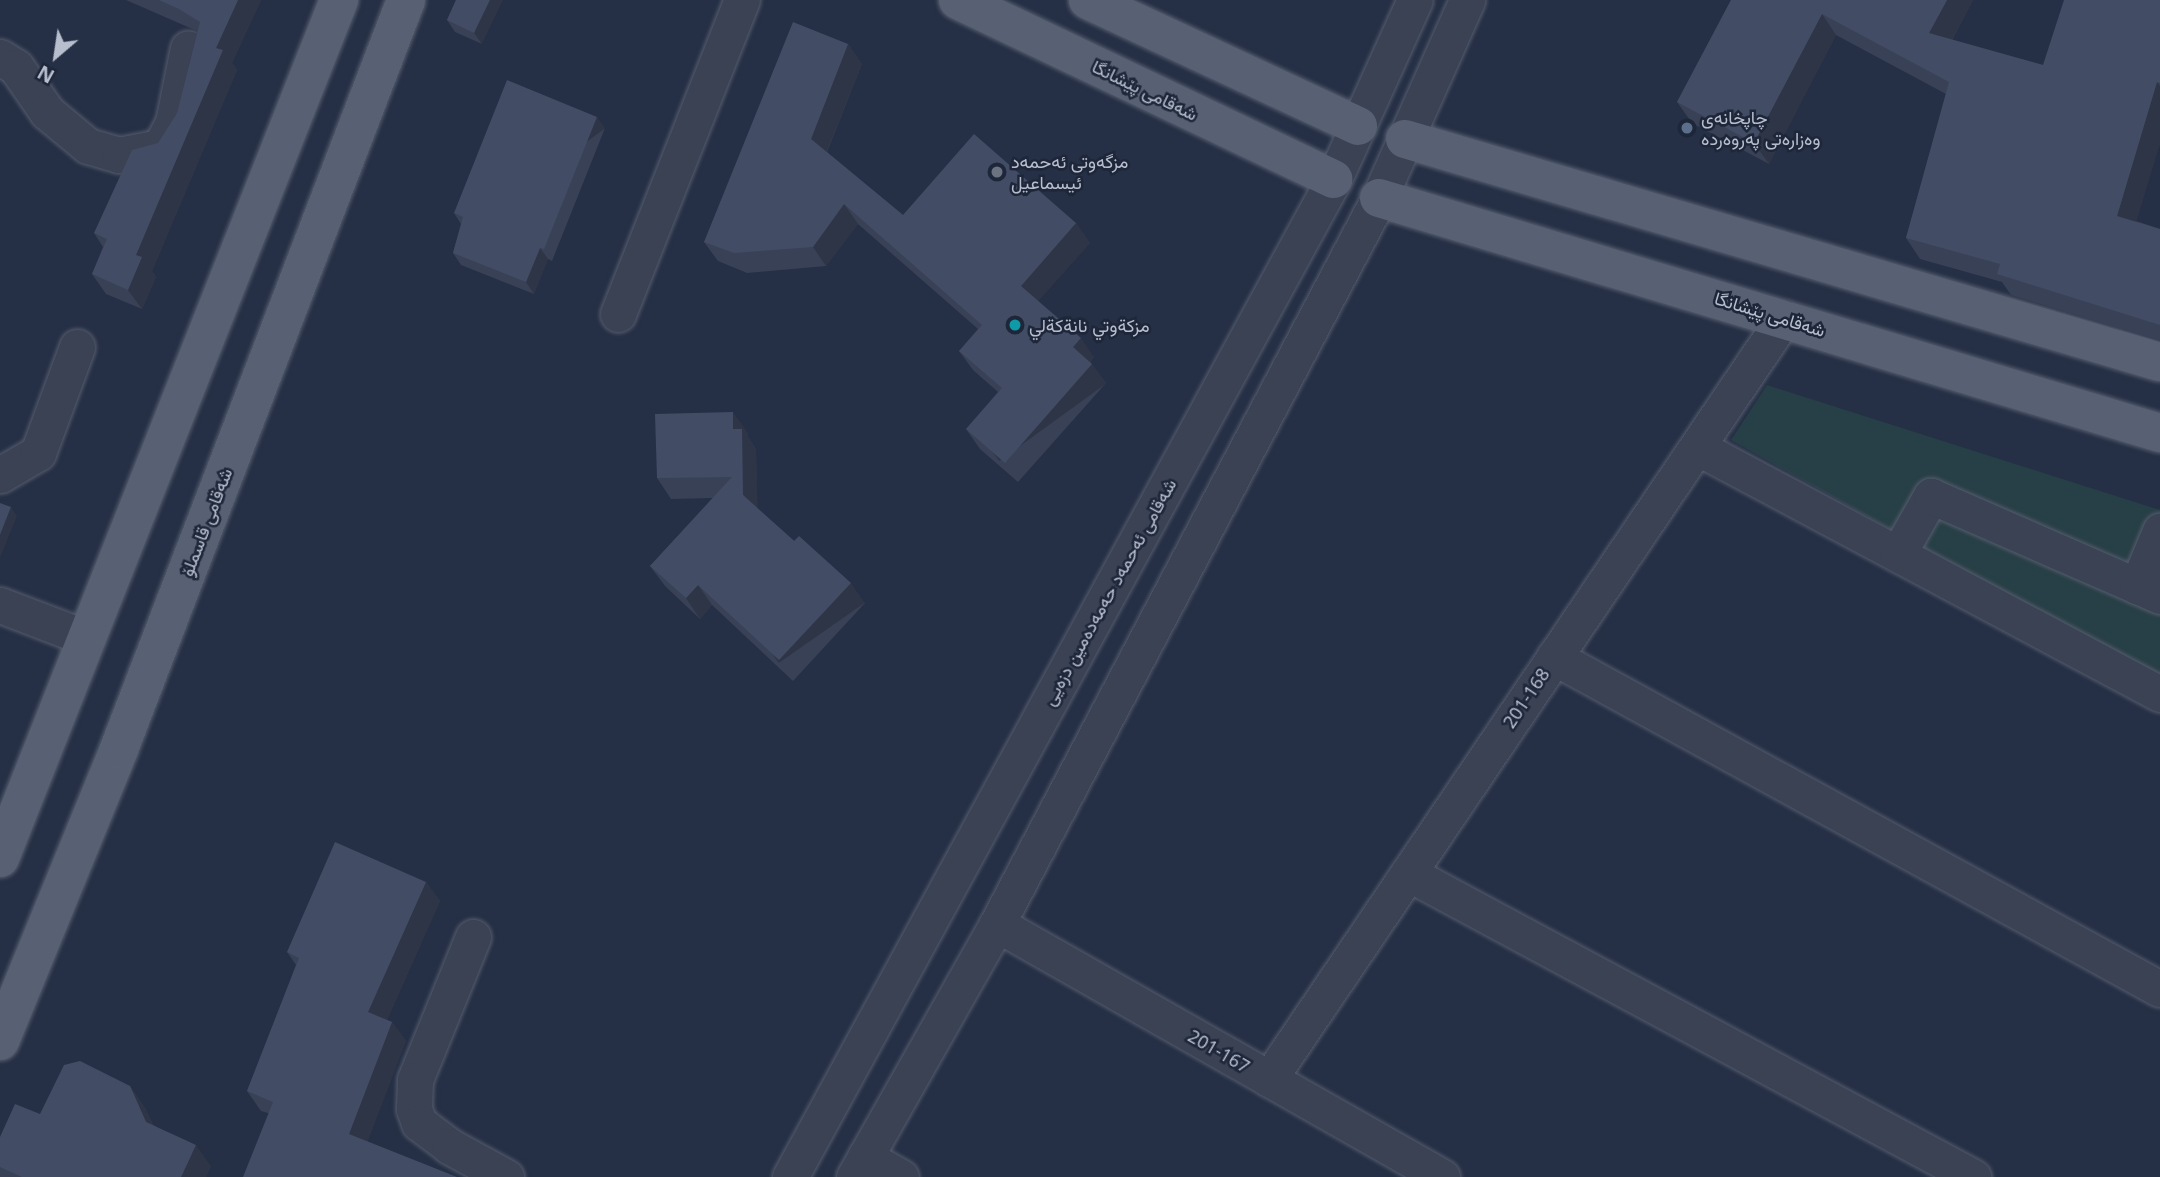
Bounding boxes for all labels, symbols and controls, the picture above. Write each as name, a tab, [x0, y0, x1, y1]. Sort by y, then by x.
north arrow	[21, 21, 91, 91]
street label: شەقامی پێشانگا	[1089, 55, 1201, 125]
text: N	[33, 59, 59, 89]
place label: چاپخانەی وەزارەتی پەروەردە	[1701, 107, 1820, 150]
marker: چاپخانەی وەزارەتی پەروەردە	[1679, 120, 1695, 136]
place label: مزگەوتی ئەحمەد ئیسماعیل	[1011, 151, 1128, 194]
marker: مزگەوتی ئەحمەد ئیسماعیل	[989, 164, 1005, 180]
street label: شەقامی پێشانگا	[1712, 287, 1828, 341]
place label: مزكةوتي نانةكةلي	[1029, 314, 1150, 336]
marker: مزكةوتي نانةكةلي	[1007, 317, 1023, 333]
street label: شەقامی قاسملۆ	[175, 465, 237, 579]
street label: شەقامی ئەحمەد حەمەدەمین دزەیی	[1038, 475, 1180, 709]
street label: 201-168	[1498, 664, 1554, 732]
street label: 201-167	[1184, 1025, 1254, 1077]

